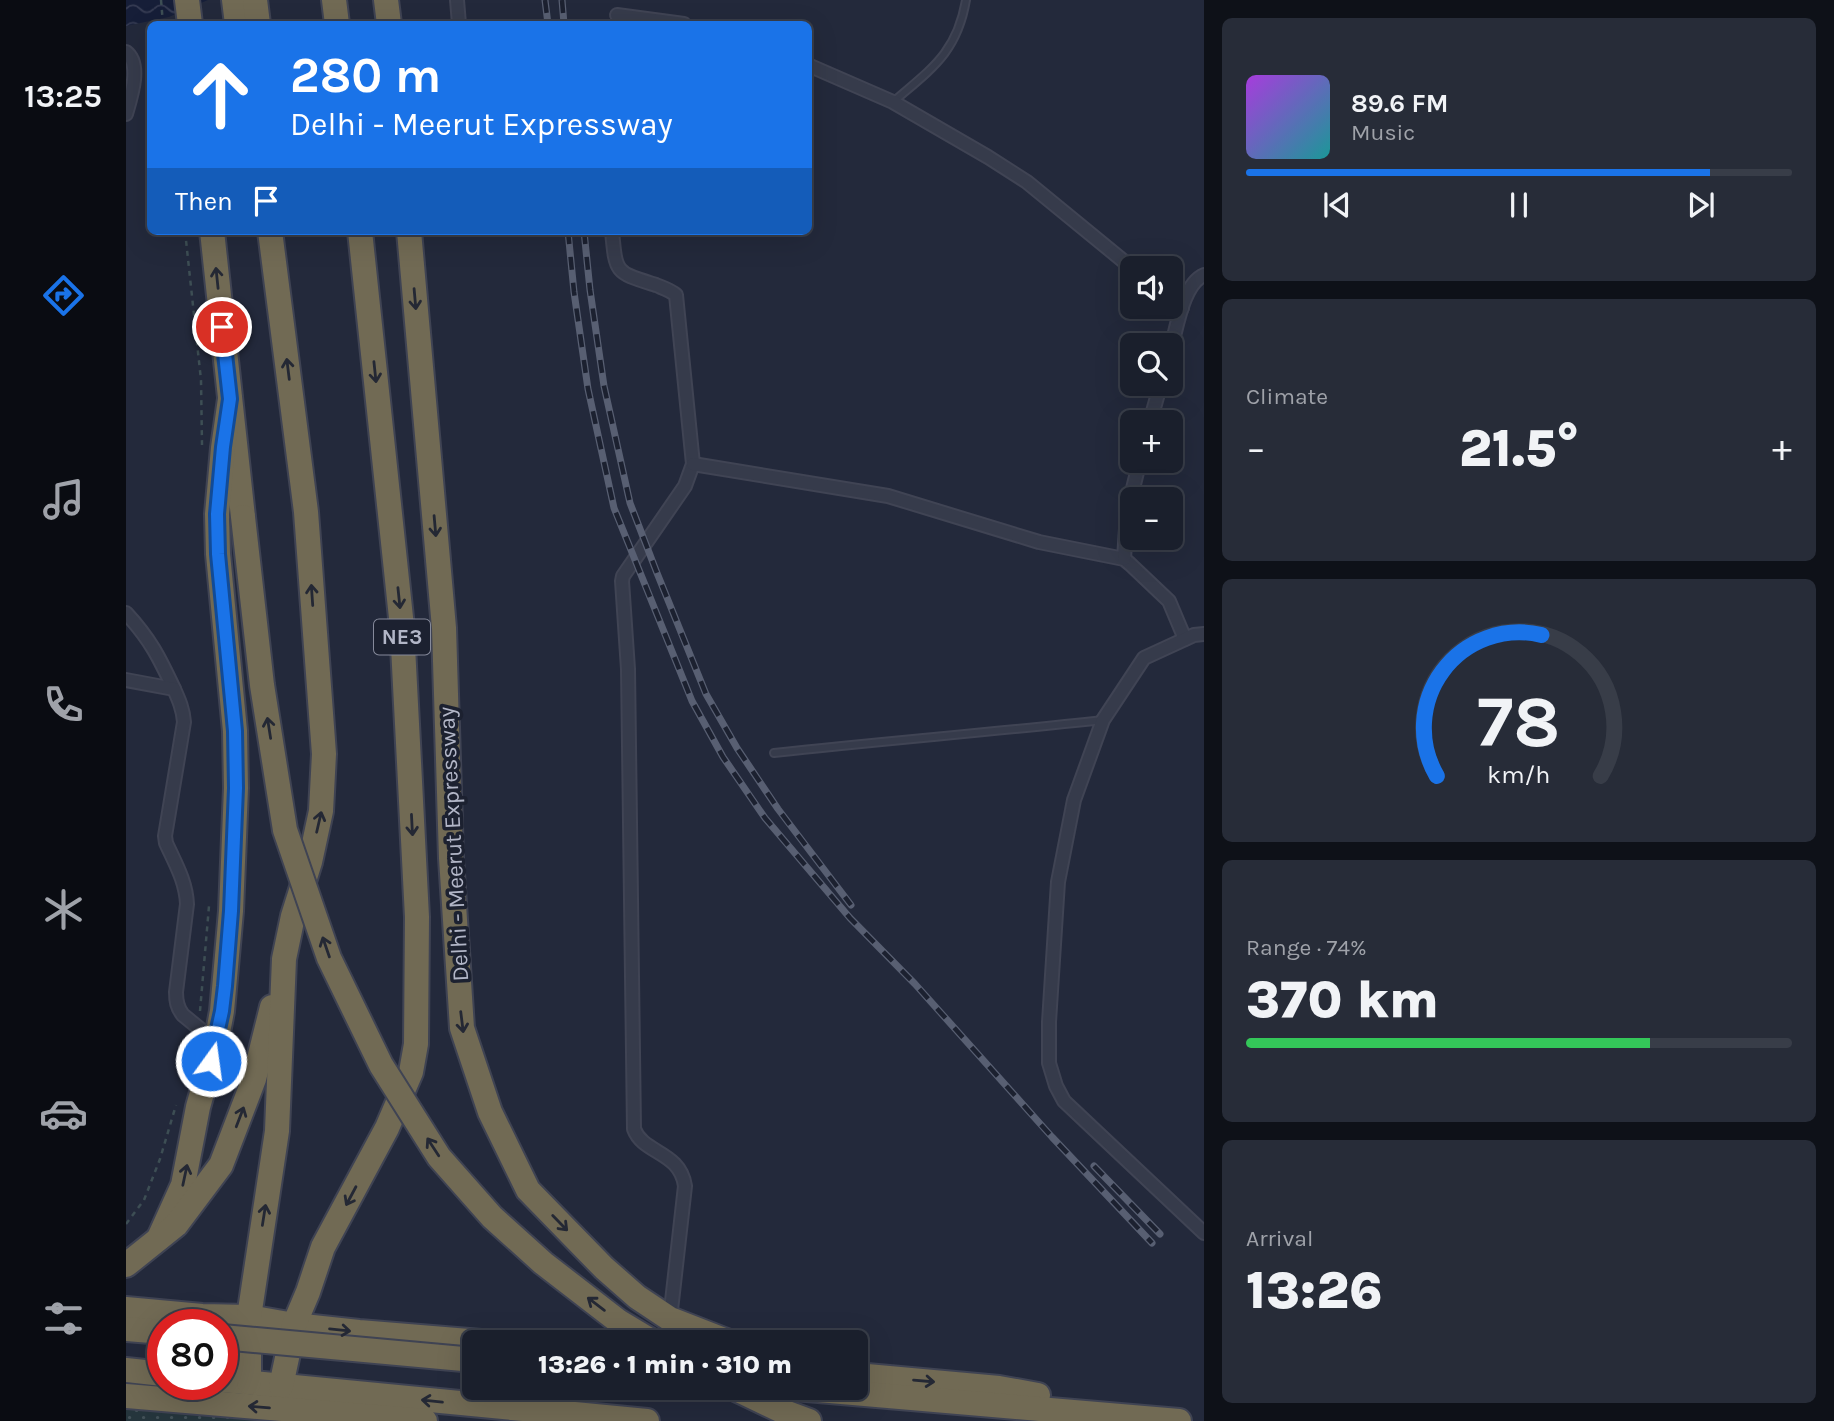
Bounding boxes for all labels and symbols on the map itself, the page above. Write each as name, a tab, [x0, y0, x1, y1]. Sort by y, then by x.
one-way arrow	[210, 267, 223, 290]
one-way arrow	[409, 287, 422, 310]
pin	[192, 297, 252, 357]
one-way arrow	[281, 358, 294, 381]
one-way arrow	[369, 360, 382, 383]
one-way arrow	[429, 514, 442, 536]
one-way arrow	[305, 584, 318, 607]
one-way arrow	[392, 586, 405, 609]
road number: NE3	[374, 620, 430, 654]
street label: Delhi - Meerut Expressway	[433, 706, 474, 982]
one-way arrow	[262, 717, 275, 740]
one-way arrow	[313, 811, 326, 834]
one-way arrow	[406, 813, 419, 836]
one-way arrow	[319, 937, 331, 959]
one-way arrow	[456, 1010, 469, 1033]
position arrow	[174, 1024, 248, 1098]
one-way arrow	[234, 1106, 247, 1128]
one-way arrow	[426, 1138, 440, 1158]
one-way arrow	[178, 1164, 192, 1187]
one-way arrow	[344, 1185, 357, 1206]
one-way arrow	[258, 1204, 271, 1227]
one-way arrow	[551, 1214, 568, 1231]
one-way arrow	[587, 1297, 606, 1312]
speed limit sign: 80	[147, 1309, 238, 1400]
one-way arrow	[328, 1323, 351, 1336]
one-way arrow	[912, 1375, 935, 1388]
one-way arrow	[422, 1394, 444, 1407]
one-way arrow	[249, 1400, 271, 1413]

